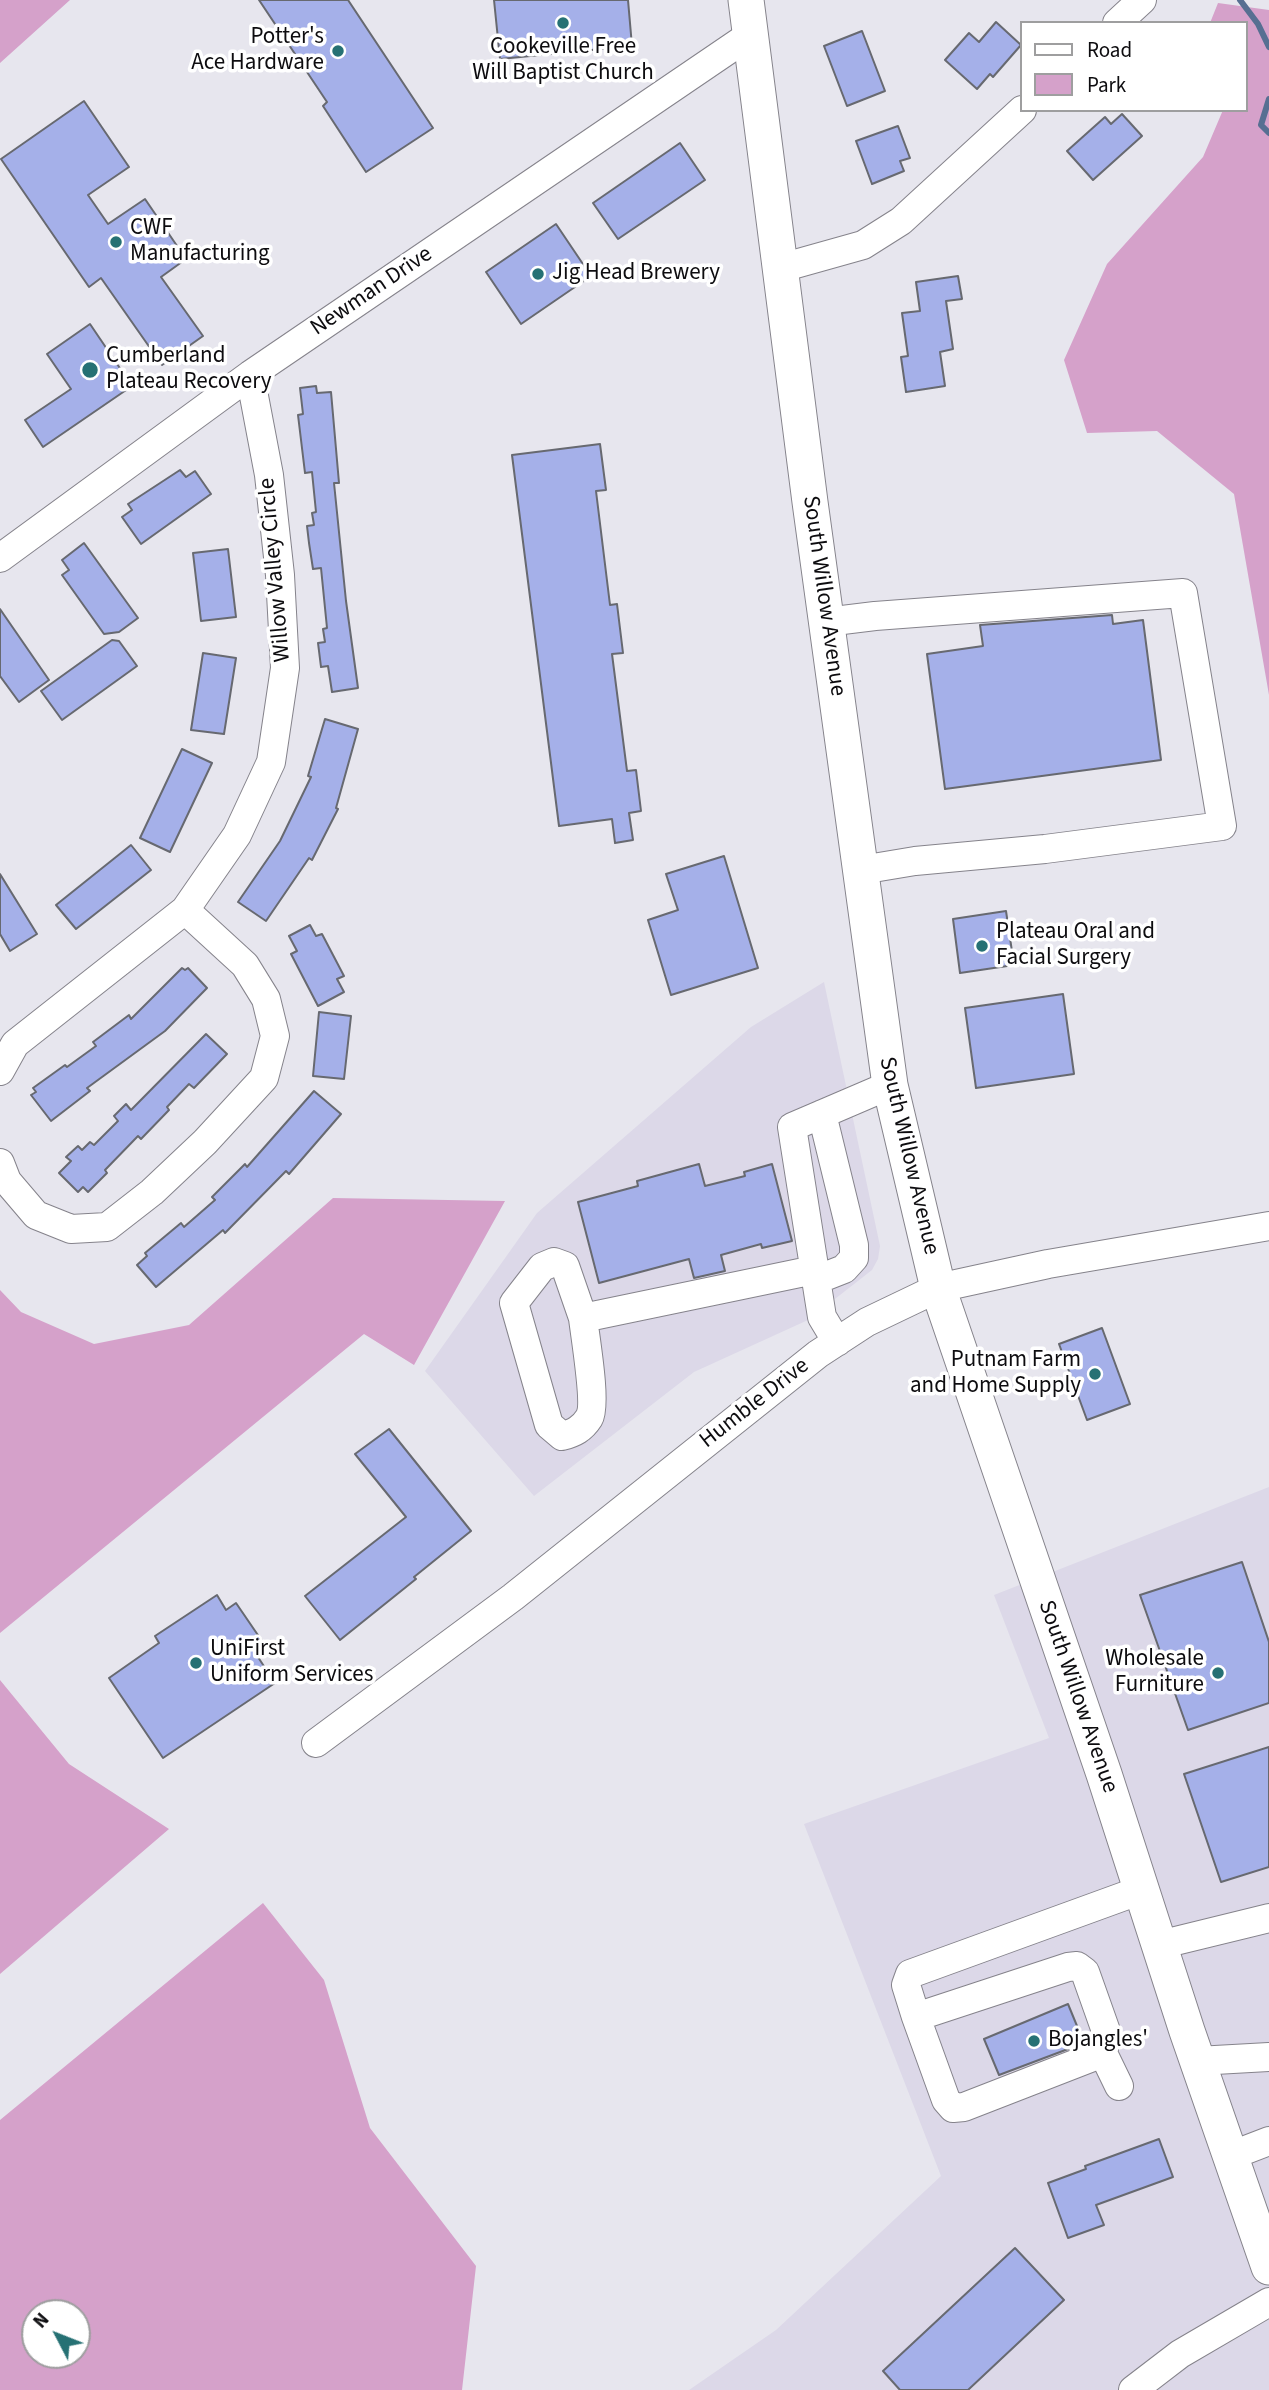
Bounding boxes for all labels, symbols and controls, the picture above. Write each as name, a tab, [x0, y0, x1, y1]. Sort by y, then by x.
marker: Cookeville Free Will Baptist Church	[555, 15, 571, 31]
legend	[1020, 21, 1248, 112]
place label: Potter's Ace Hardware	[191, 24, 324, 78]
place label: Cookeville Free Will Baptist Church	[472, 34, 654, 88]
text: Road	[1087, 35, 1132, 65]
marker: Potter's Ace Hardware	[330, 43, 346, 59]
text: Park	[1087, 70, 1126, 100]
place label: CWF Manufacturing	[130, 215, 270, 269]
marker: CWF Manufacturing	[108, 234, 124, 250]
street label: Newman Drive	[306, 241, 438, 343]
place label: Jig Head Brewery	[552, 260, 720, 288]
marker: Jig Head Brewery	[530, 266, 546, 282]
place label: Cumberland Plateau Recovery	[106, 343, 271, 397]
marker: Cumberland Plateau Recovery	[80, 360, 100, 380]
street label: Willow Valley Circle	[254, 477, 298, 663]
street label: South Willow Avenue	[795, 494, 851, 698]
place label: Plateau Oral and Facial Surgery	[996, 919, 1155, 973]
marker: Plateau Oral and Facial Surgery	[974, 938, 990, 954]
street label: South Willow Avenue	[872, 1054, 944, 1258]
place label: Putnam Farm and Home Supply	[910, 1347, 1081, 1401]
street label: Humble Drive	[695, 1353, 815, 1455]
marker: Putnam Farm and Home Supply	[1087, 1366, 1103, 1382]
street label: South Willow Avenue	[1031, 1597, 1123, 1797]
place label: UniFirst Uniform Services	[210, 1636, 373, 1690]
place label: Wholesale Furniture	[1105, 1646, 1204, 1700]
marker: UniFirst Uniform Services	[188, 1655, 204, 1671]
marker: Wholesale Furniture	[1210, 1665, 1226, 1681]
place label: Bojangles'	[1048, 2027, 1148, 2055]
marker: Bojangles'	[1026, 2033, 1042, 2049]
north arrow	[21, 2299, 91, 2369]
text: N	[27, 2307, 56, 2335]

